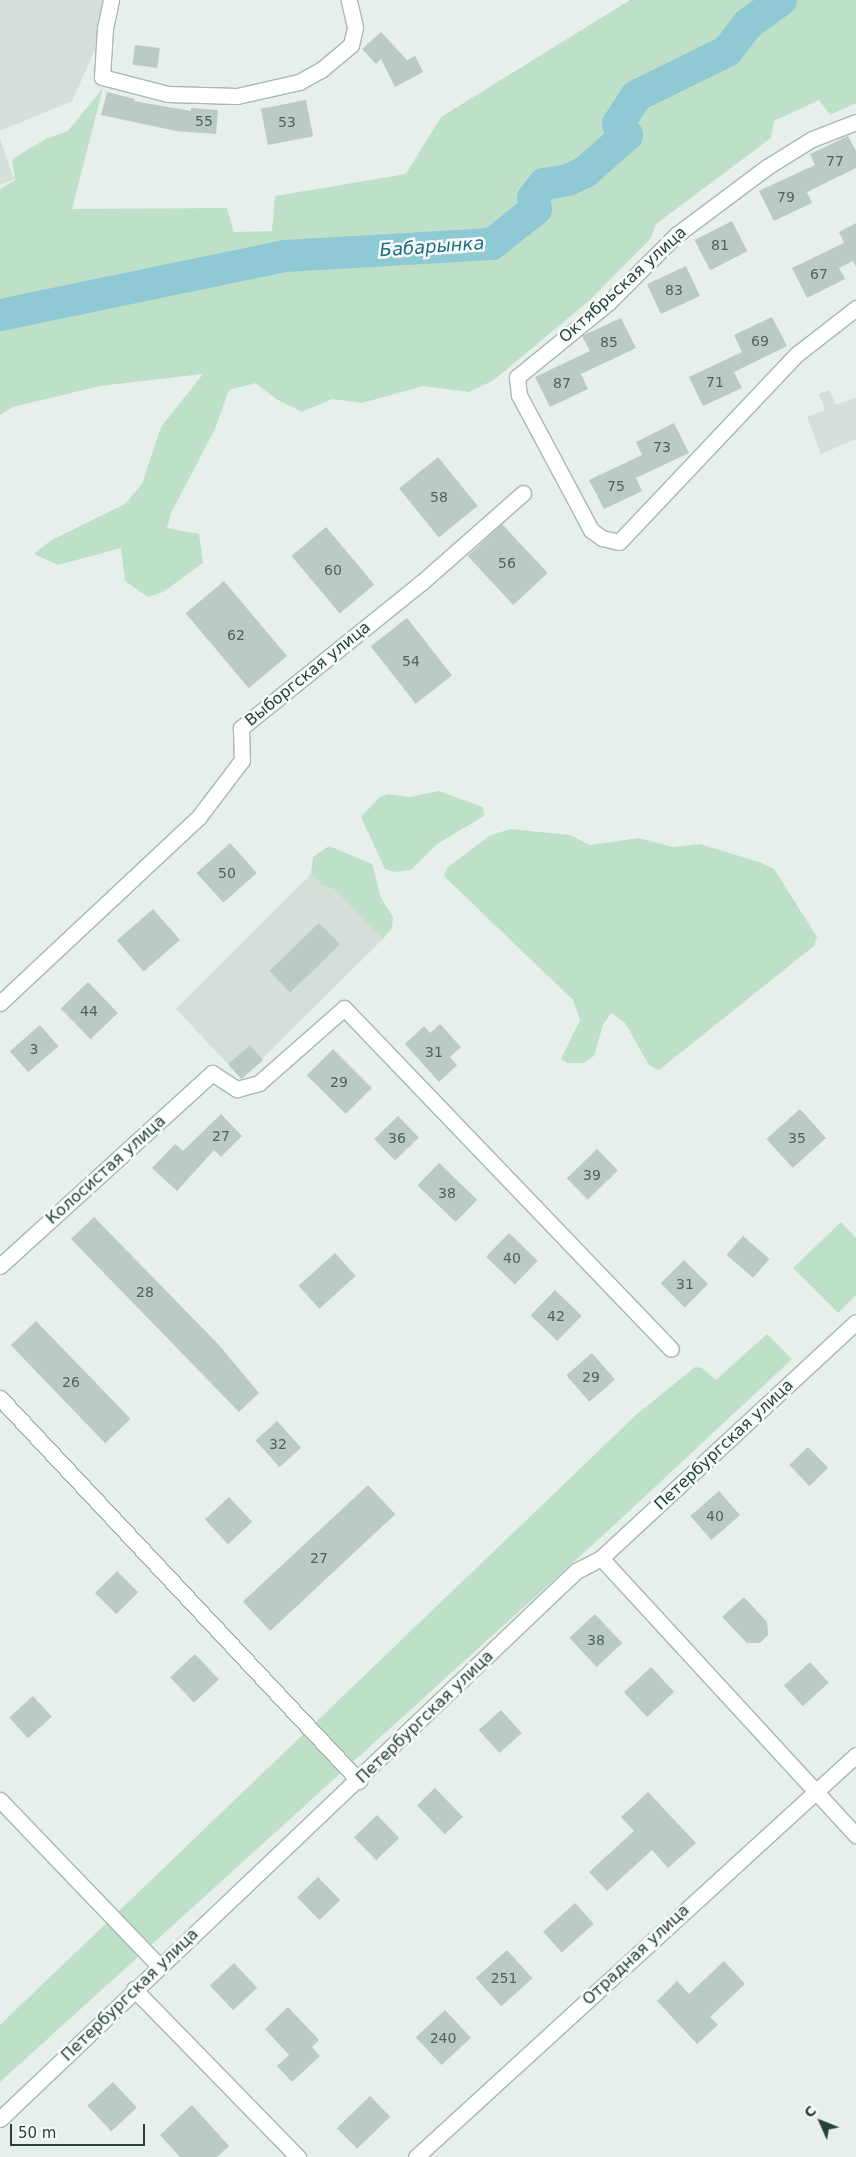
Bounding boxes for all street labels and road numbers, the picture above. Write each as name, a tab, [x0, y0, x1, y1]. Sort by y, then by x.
street label: Октябрьская улица	[555, 223, 691, 347]
street label: Выборгская улица	[241, 618, 375, 730]
street label: Колосистая улица	[42, 1111, 170, 1229]
street label: Петербургская улица	[651, 1376, 797, 1514]
street label: Петербургская улица	[353, 1647, 497, 1787]
street label: Отрадная улица	[579, 1901, 693, 2009]
street label: Петербургская улица	[58, 1925, 202, 2065]

